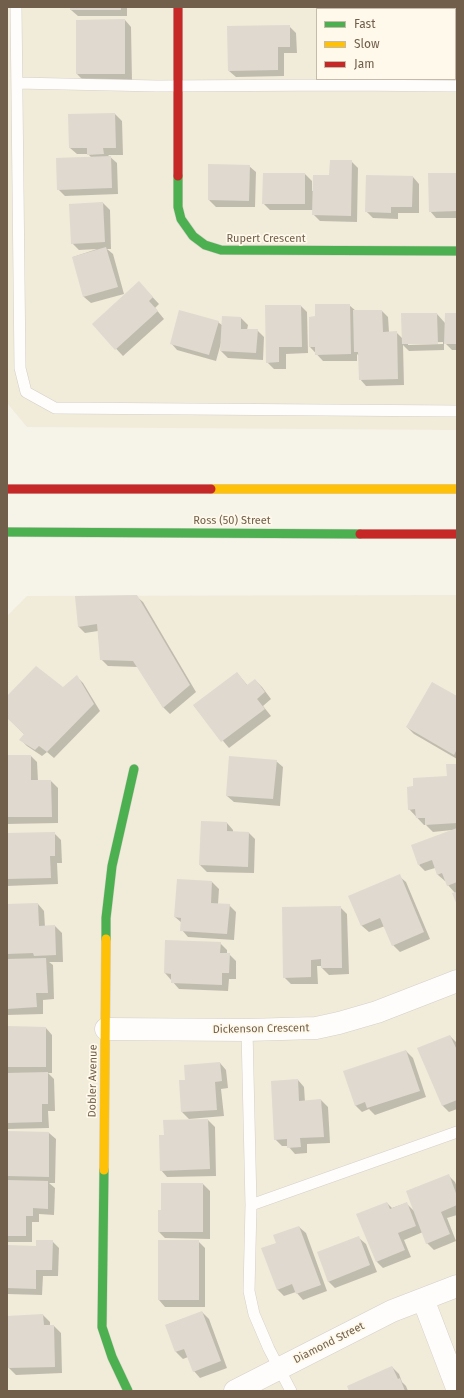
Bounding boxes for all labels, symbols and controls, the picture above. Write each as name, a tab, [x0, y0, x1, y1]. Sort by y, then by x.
legend	[316, 8, 456, 80]
text: Fast	[354, 17, 376, 31]
text: Slow	[354, 37, 380, 51]
text: Jam	[354, 57, 374, 71]
street label: Rupert Crescent	[226, 232, 306, 246]
street label: Ross (50) Street	[193, 514, 271, 528]
street label: Dickenson Crescent	[212, 1022, 310, 1036]
street label: Dobler Avenue	[86, 1044, 100, 1118]
street label: Diamond Street	[291, 1319, 367, 1367]

